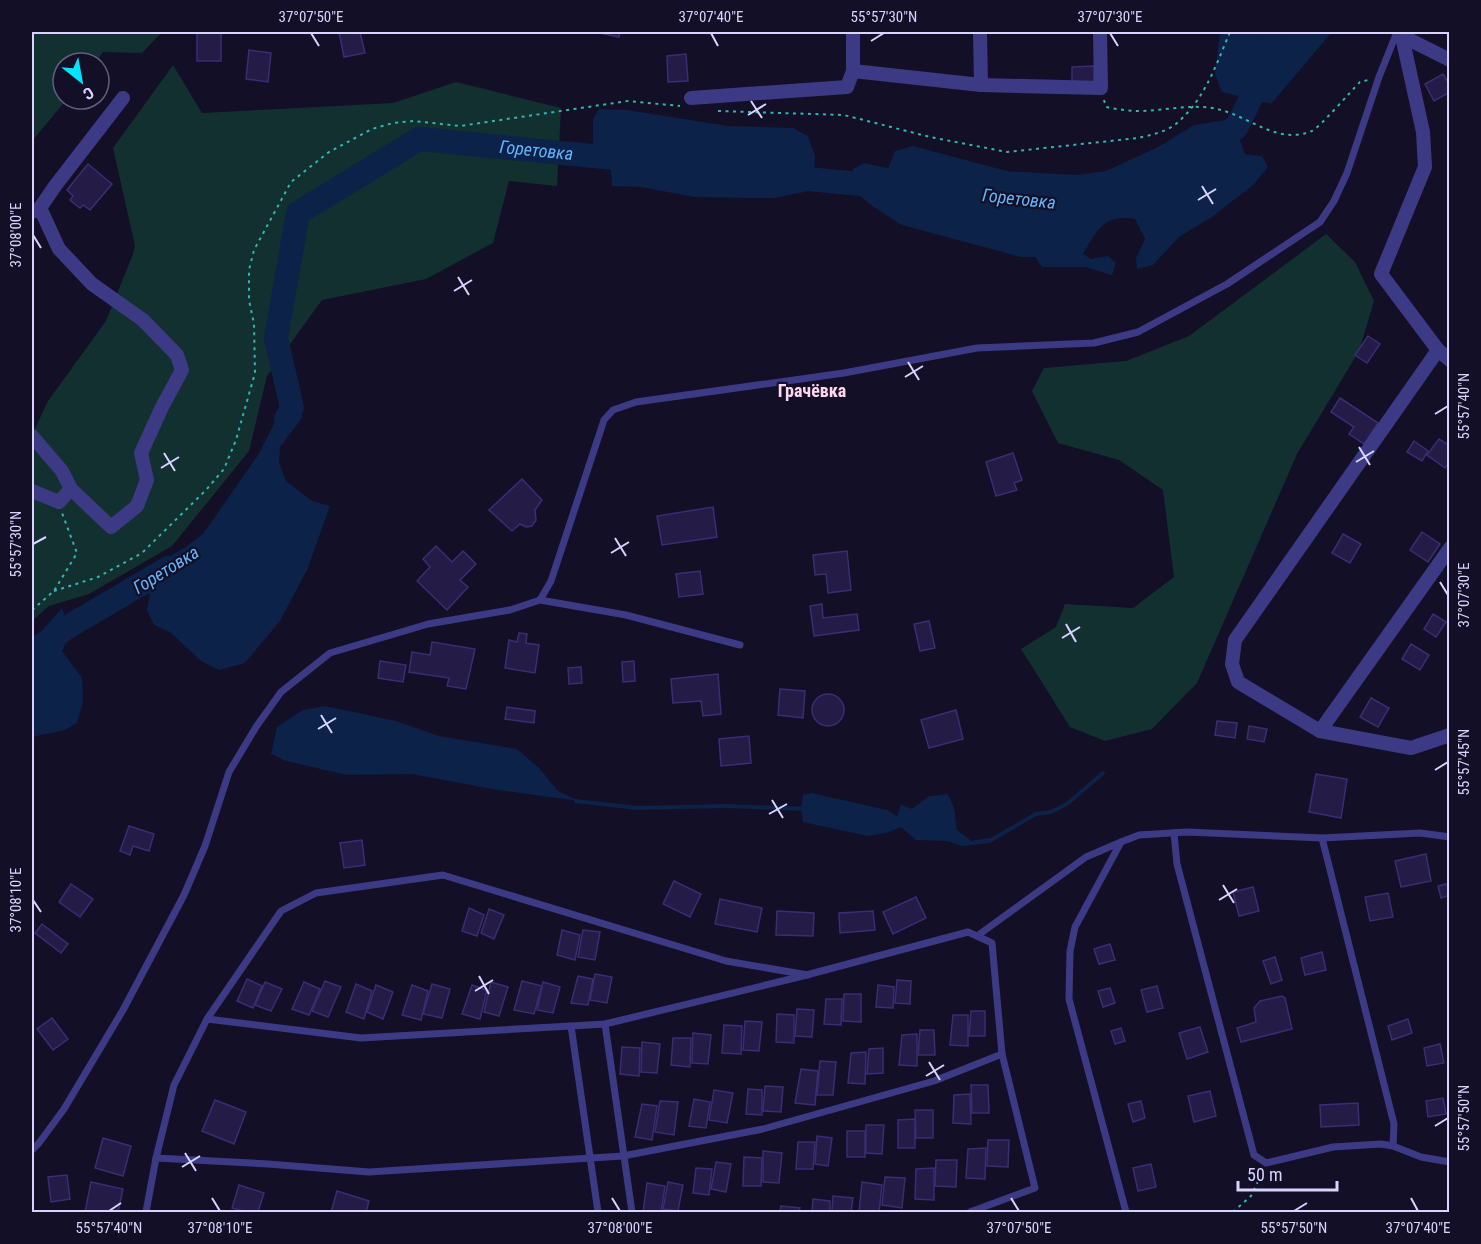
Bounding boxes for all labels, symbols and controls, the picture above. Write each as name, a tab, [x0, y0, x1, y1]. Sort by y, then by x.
text: 37°07'50"E	[279, 8, 343, 26]
text: 37°07'40"E	[679, 8, 743, 26]
text: 55°57'30"N	[851, 8, 917, 26]
text: 37°07'30"E	[1078, 8, 1142, 26]
north arrow	[51, 51, 111, 111]
text: С	[80, 83, 97, 104]
water label: Горетовка	[499, 136, 574, 164]
water label: Горетовка	[981, 184, 1057, 213]
text: 37°08'00"E	[7, 203, 25, 267]
text: 55°57'40"N	[1455, 373, 1473, 439]
district label: Грачёвка	[778, 380, 846, 401]
text: 55°57'30"N	[7, 511, 25, 577]
water label: Горетовка	[129, 541, 203, 598]
text: 37°07'30"E	[1455, 563, 1473, 627]
text: 55°57'45"N	[1455, 729, 1473, 795]
text: 37°08'10"E	[7, 868, 25, 932]
text: 55°57'50"N	[1455, 1085, 1473, 1151]
scale bar	[1238, 1154, 1337, 1192]
text: 50 m	[1247, 1164, 1282, 1185]
text: 55°57'40"N	[76, 1219, 142, 1237]
text: 37°08'10"E	[188, 1219, 252, 1237]
text: 37°08'00"E	[588, 1219, 652, 1237]
text: 37°07'50"E	[987, 1219, 1051, 1237]
text: 55°57'50"N	[1261, 1219, 1327, 1237]
text: 37°07'40"E	[1386, 1219, 1450, 1237]

